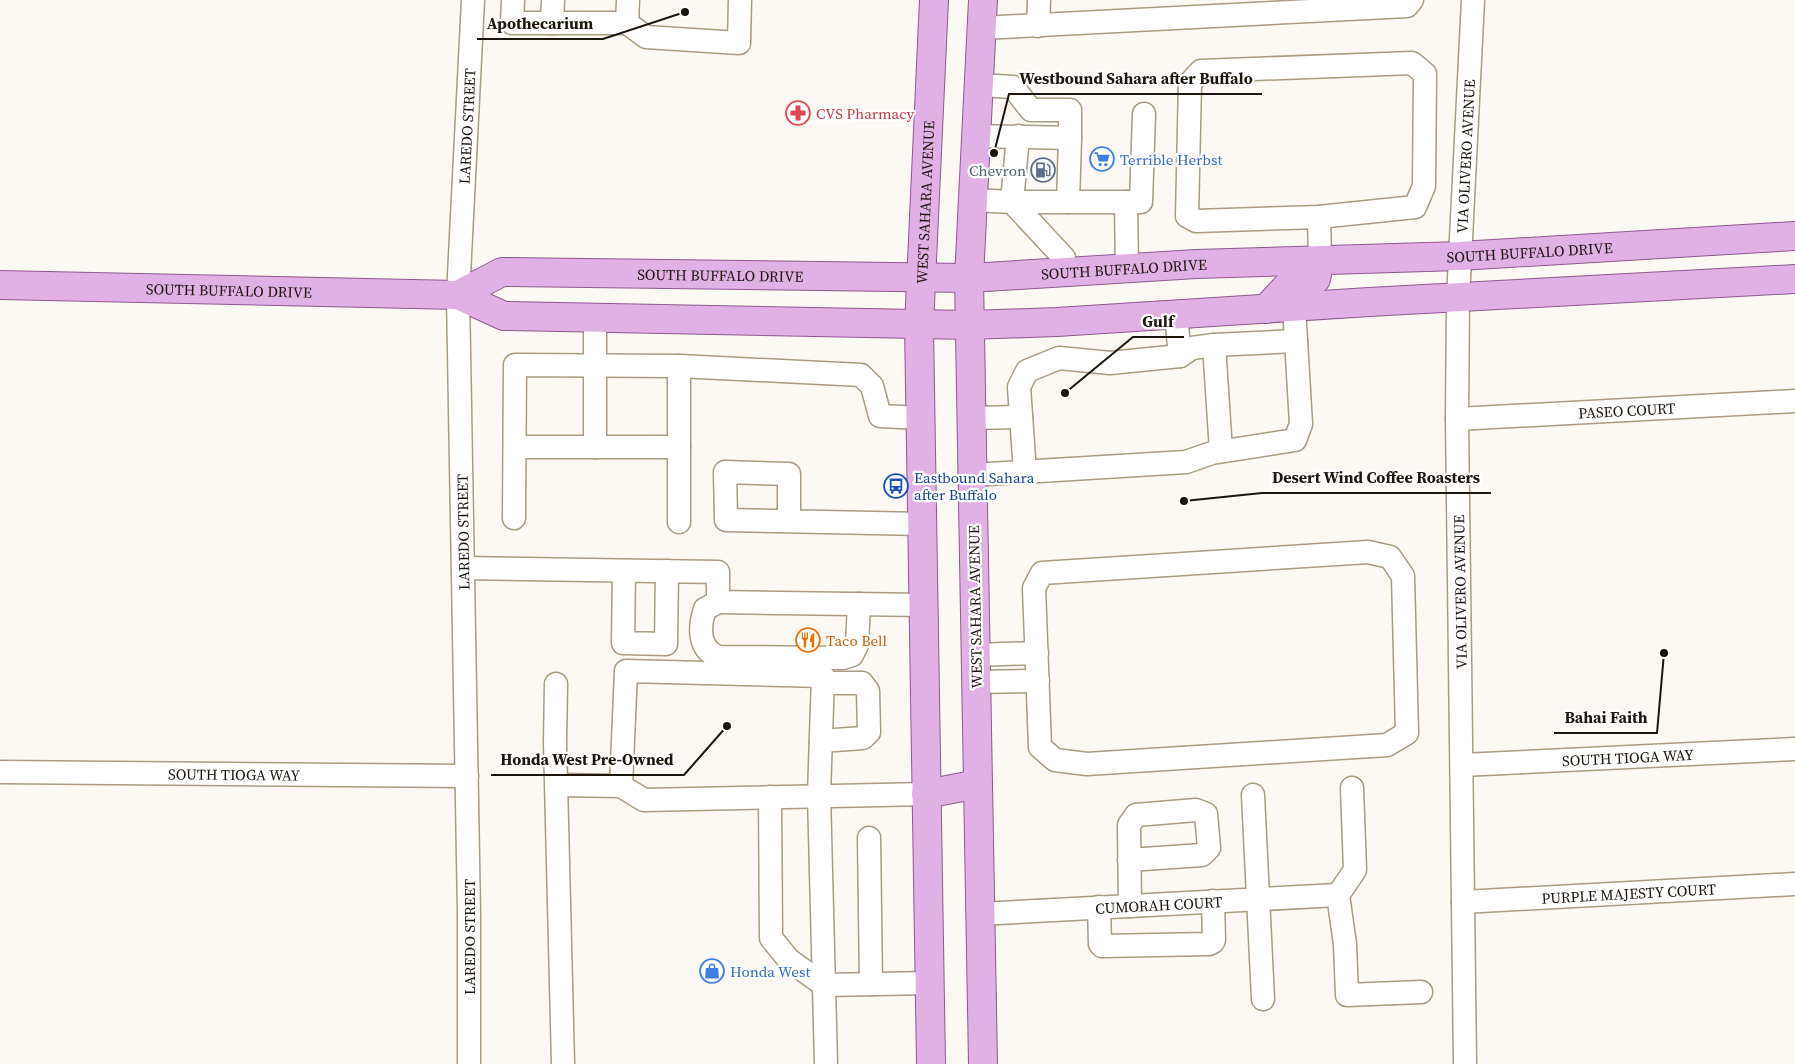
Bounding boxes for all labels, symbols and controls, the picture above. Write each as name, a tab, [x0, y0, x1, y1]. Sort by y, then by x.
callout: Apothecarium	[477, 8, 603, 39]
text: Apothecarium	[487, 12, 594, 34]
callout: Westbound Sahara after Buffalo	[1009, 63, 1262, 94]
text: Westbound Sahara after Buffalo	[1019, 67, 1253, 89]
street label: LAREDO STREET	[453, 68, 480, 185]
street label: VIA OLIVERO AVENUE	[1451, 79, 1480, 234]
pharmacy icon: CVS Pharmacy	[785, 100, 811, 126]
place label: CVS Pharmacy	[816, 103, 915, 124]
street label: WEST SAHARA AVENUE	[910, 120, 939, 284]
supermarket icon: Terrible Herbst	[1089, 146, 1115, 172]
place label: Terrible Herbst	[1120, 149, 1222, 170]
fuel station icon: Chevron	[1030, 157, 1056, 183]
place label: Chevron	[969, 160, 1026, 181]
street label: SOUTH BUFFALO DRIVE	[1446, 236, 1613, 267]
street label: SOUTH BUFFALO DRIVE	[1040, 253, 1207, 284]
street label: SOUTH BUFFALO DRIVE	[637, 263, 804, 286]
street label: SOUTH BUFFALO DRIVE	[146, 278, 312, 302]
callout: Gulf	[1133, 306, 1184, 337]
text: Gulf	[1142, 310, 1176, 332]
street label: PASEO COURT	[1578, 397, 1676, 423]
callout: Desert Wind Coffee Roasters	[1262, 462, 1491, 493]
text: Desert Wind Coffee Roasters	[1272, 466, 1480, 488]
place label: Eastbound Sahara after Buffalo	[914, 467, 1035, 505]
bus stop icon: Eastbound Sahara after Buffalo	[883, 473, 909, 499]
street label: LAREDO STREET	[451, 474, 475, 590]
street label: VIA OLIVERO AVENUE	[1448, 515, 1472, 669]
street label: WEST SAHARA AVENUE	[963, 525, 987, 689]
restaurant icon: Taco Bell	[795, 627, 821, 653]
place label: Taco Bell	[826, 630, 888, 651]
callout: Bahai Faith	[1554, 702, 1657, 733]
text: Bahai Faith	[1564, 706, 1648, 728]
street label: SOUTH TIOGA WAY	[1561, 743, 1695, 771]
callout: Honda West Pre-Owned	[491, 744, 684, 775]
text: Honda West Pre-Owned	[500, 748, 674, 770]
street label: SOUTH TIOGA WAY	[168, 763, 301, 785]
street label: PURPLE MAJESTY COURT	[1541, 878, 1717, 908]
street label: LAREDO STREET	[459, 879, 480, 995]
street label: CUMORAH COURT	[1095, 891, 1223, 918]
shop icon: Honda West	[699, 958, 725, 984]
place label: Honda West	[730, 961, 810, 982]

